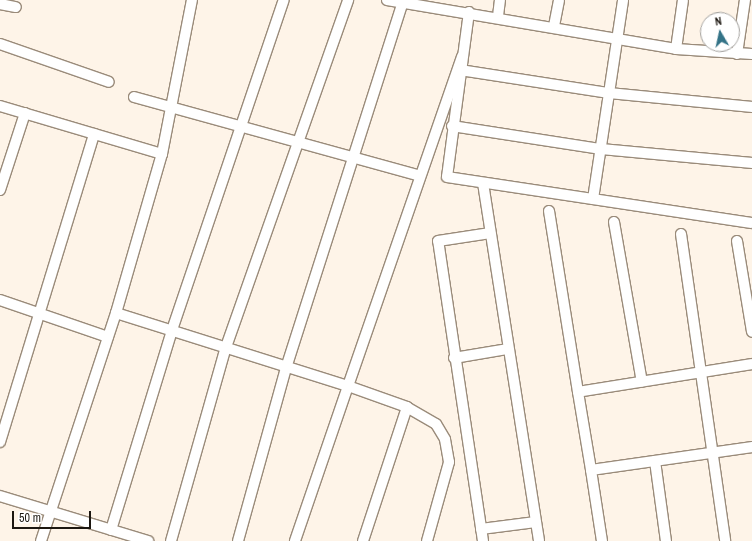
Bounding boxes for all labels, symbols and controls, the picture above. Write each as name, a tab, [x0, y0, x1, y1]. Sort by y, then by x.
north arrow	[700, 12, 740, 52]
text: N	[714, 14, 723, 29]
scale bar	[14, 503, 93, 529]
text: 50 m	[19, 510, 41, 526]

